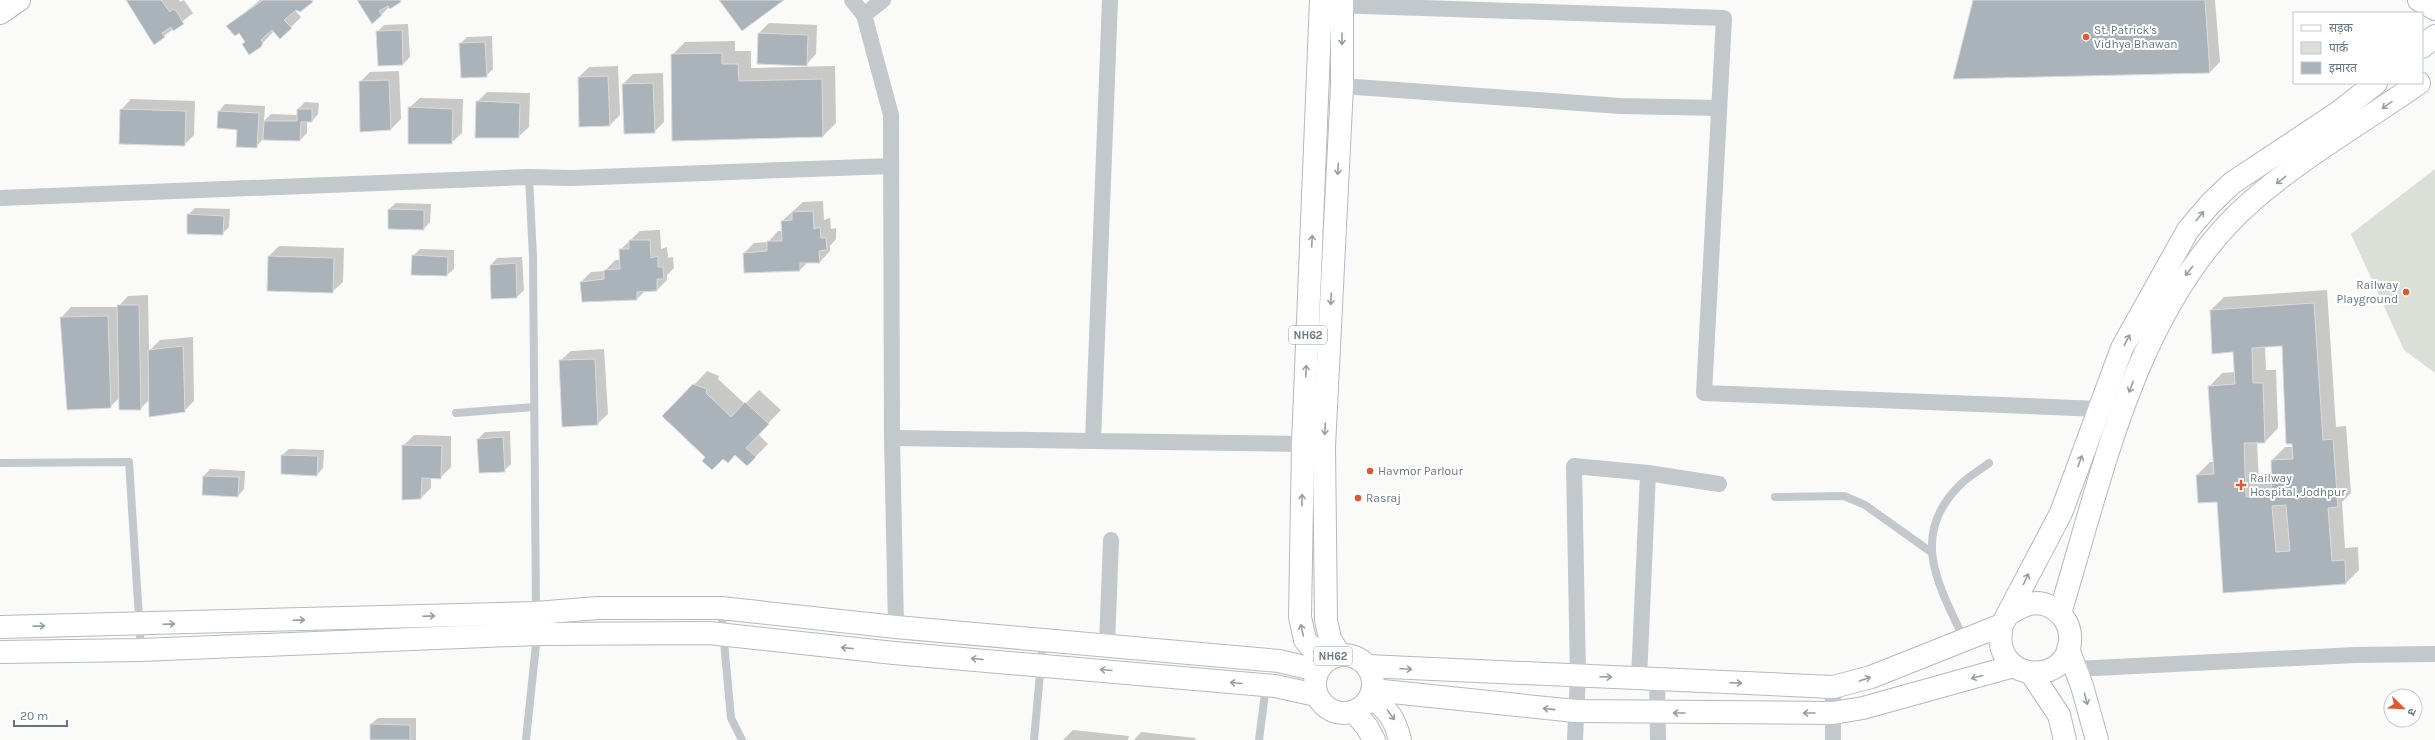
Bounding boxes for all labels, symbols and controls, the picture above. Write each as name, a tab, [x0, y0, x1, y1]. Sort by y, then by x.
legend	[2293, 12, 2423, 84]
text: सड़क	[2329, 21, 2354, 35]
place label: St. Patrick's Vidhya Bhawan	[2094, 23, 2178, 51]
one-way arrow	[1338, 32, 1346, 45]
marker: St. Patrick's Vidhya Bhawan	[2081, 32, 2091, 42]
text: पार्क	[2329, 41, 2349, 55]
text: इमारत	[2329, 61, 2358, 75]
one-way arrow	[2382, 101, 2393, 109]
one-way arrow	[1334, 162, 1341, 175]
one-way arrow	[2275, 175, 2286, 184]
one-way arrow	[2195, 211, 2204, 222]
one-way arrow	[1308, 235, 1315, 248]
one-way arrow	[2185, 266, 2194, 277]
place label: Railway Playground	[2337, 278, 2398, 306]
marker: Railway Playground	[2401, 287, 2411, 297]
one-way arrow	[1328, 292, 1335, 305]
road number: NH62	[1289, 326, 1327, 344]
one-way arrow	[2123, 334, 2131, 346]
one-way arrow	[1302, 365, 1310, 378]
one-way arrow	[2127, 381, 2135, 393]
one-way arrow	[1321, 422, 1329, 435]
one-way arrow	[2076, 456, 2084, 468]
place label: Havmor Parlour	[1378, 464, 1463, 478]
marker: Havmor Parlour	[1365, 466, 1375, 476]
place label: Railway Hospital, Jodhpur	[2250, 471, 2346, 499]
marker: Railway Hospital, Jodhpur	[2235, 479, 2247, 491]
place label: Rasraj	[1366, 491, 1401, 505]
marker: Rasraj	[1353, 493, 1363, 503]
one-way arrow	[1298, 494, 1306, 507]
one-way arrow	[2023, 574, 2030, 586]
one-way arrow	[422, 612, 435, 620]
one-way arrow	[292, 616, 305, 624]
one-way arrow	[162, 620, 175, 628]
one-way arrow	[32, 622, 45, 630]
one-way arrow	[1298, 624, 1306, 637]
one-way arrow	[841, 644, 854, 652]
road number: NH62	[1314, 647, 1352, 665]
one-way arrow	[971, 656, 984, 663]
one-way arrow	[1399, 665, 1412, 673]
one-way arrow	[1100, 667, 1113, 674]
one-way arrow	[1599, 674, 1612, 681]
one-way arrow	[1970, 674, 1983, 681]
one-way arrow	[1858, 675, 1871, 682]
one-way arrow	[1230, 679, 1243, 686]
one-way arrow	[1729, 679, 1742, 686]
north arrow	[2383, 688, 2423, 728]
one-way arrow	[2082, 693, 2090, 706]
scale bar	[14, 702, 67, 728]
one-way arrow	[1543, 705, 1556, 712]
text: उ	[2404, 706, 2419, 718]
text: 20 m	[20, 709, 48, 723]
one-way arrow	[1386, 709, 1395, 720]
one-way arrow	[1673, 709, 1686, 717]
one-way arrow	[1803, 709, 1816, 717]

